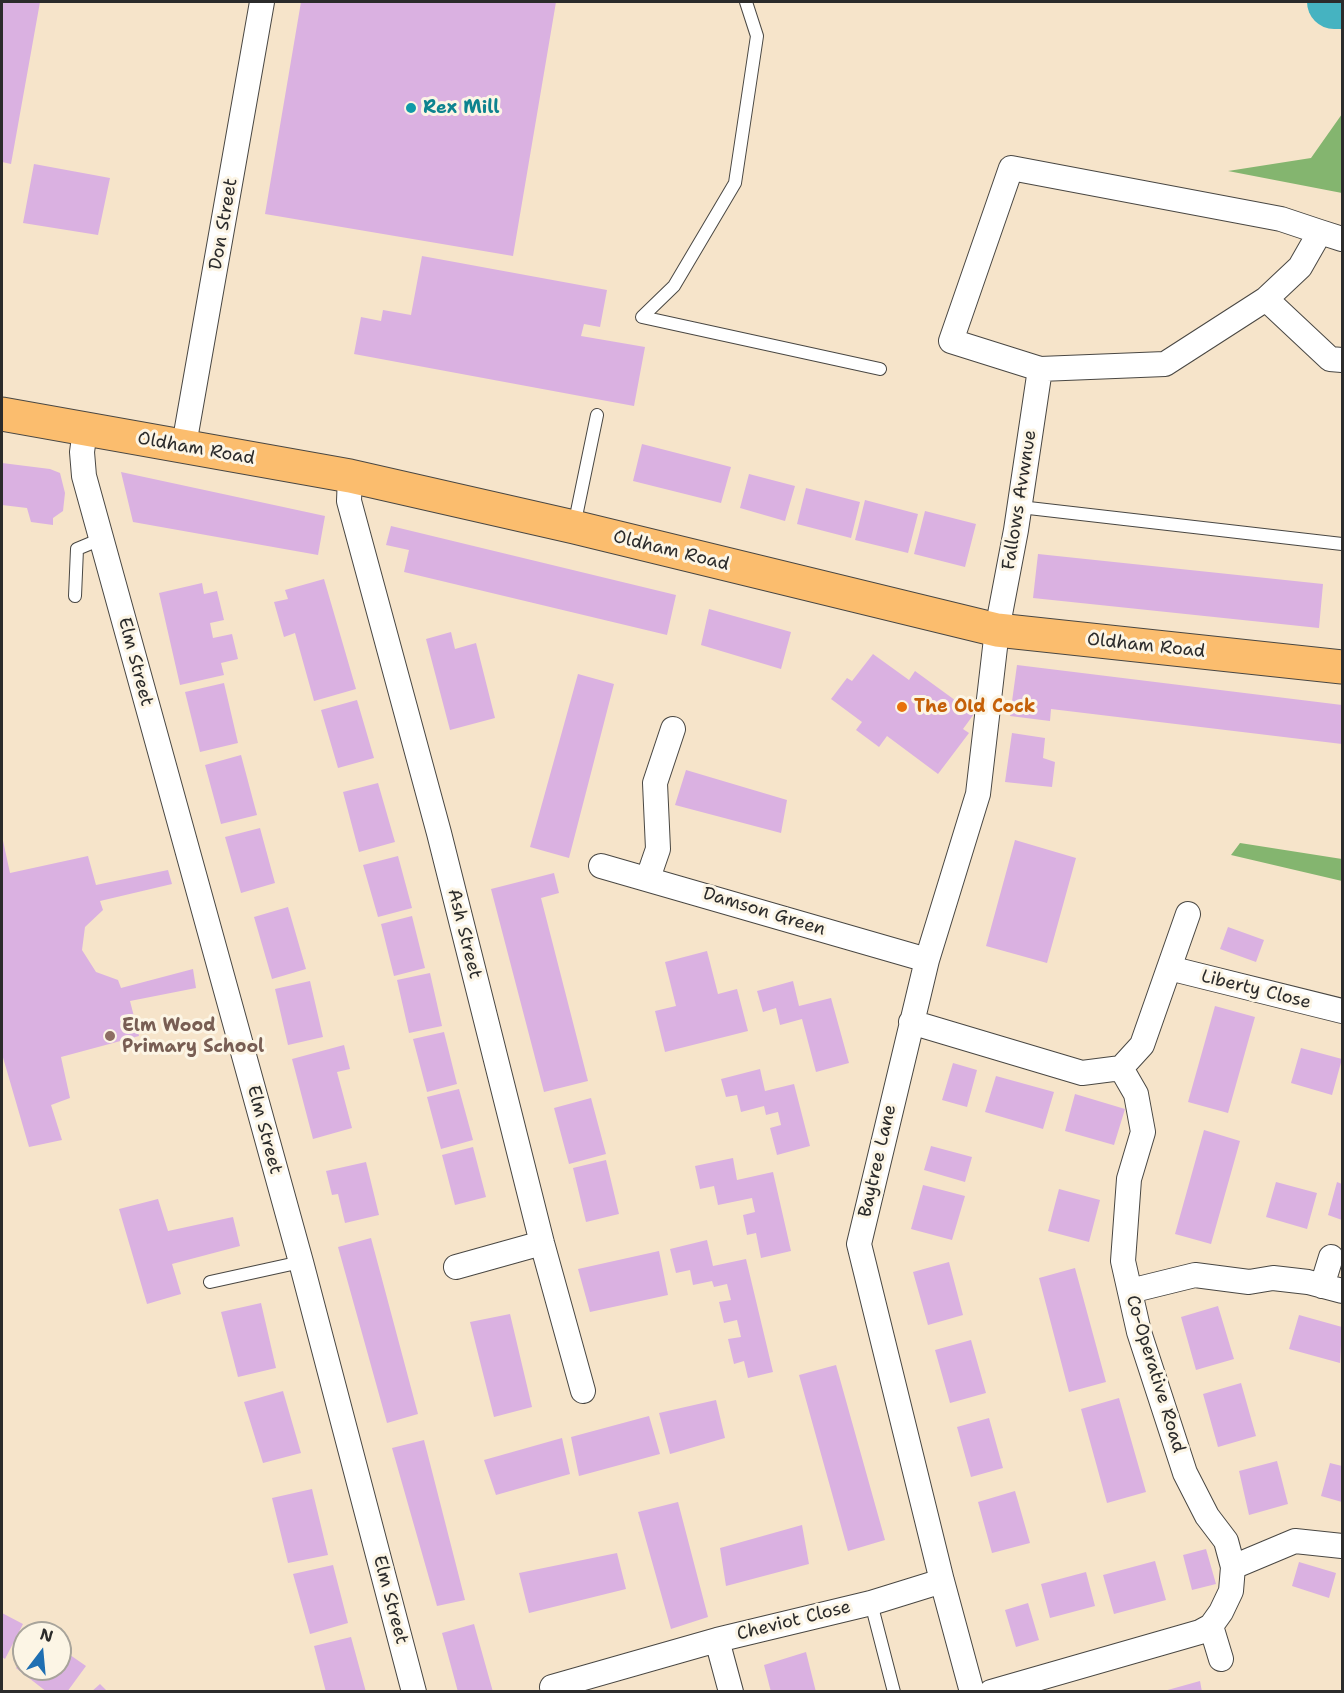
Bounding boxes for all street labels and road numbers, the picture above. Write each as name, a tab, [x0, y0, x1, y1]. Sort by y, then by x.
street label: Don Street	[205, 177, 243, 271]
street label: Oldham Road	[136, 428, 256, 470]
street label: Fallows Avwnue	[998, 428, 1042, 572]
street label: Oldham Road	[611, 526, 731, 576]
street label: Elm Street	[113, 615, 157, 709]
street label: Oldham Road	[1086, 629, 1206, 663]
street label: Damson Green	[700, 883, 828, 941]
street label: Ash Street	[442, 887, 486, 981]
street label: Liberty Close	[1199, 966, 1313, 1014]
street label: Elm Street	[242, 1083, 286, 1177]
street label: Baytree Lane	[855, 1103, 901, 1219]
street label: Co-Operative Road	[1121, 1293, 1189, 1455]
street label: Elm Street	[368, 1553, 412, 1647]
street label: Cheviot Close	[735, 1596, 853, 1646]

